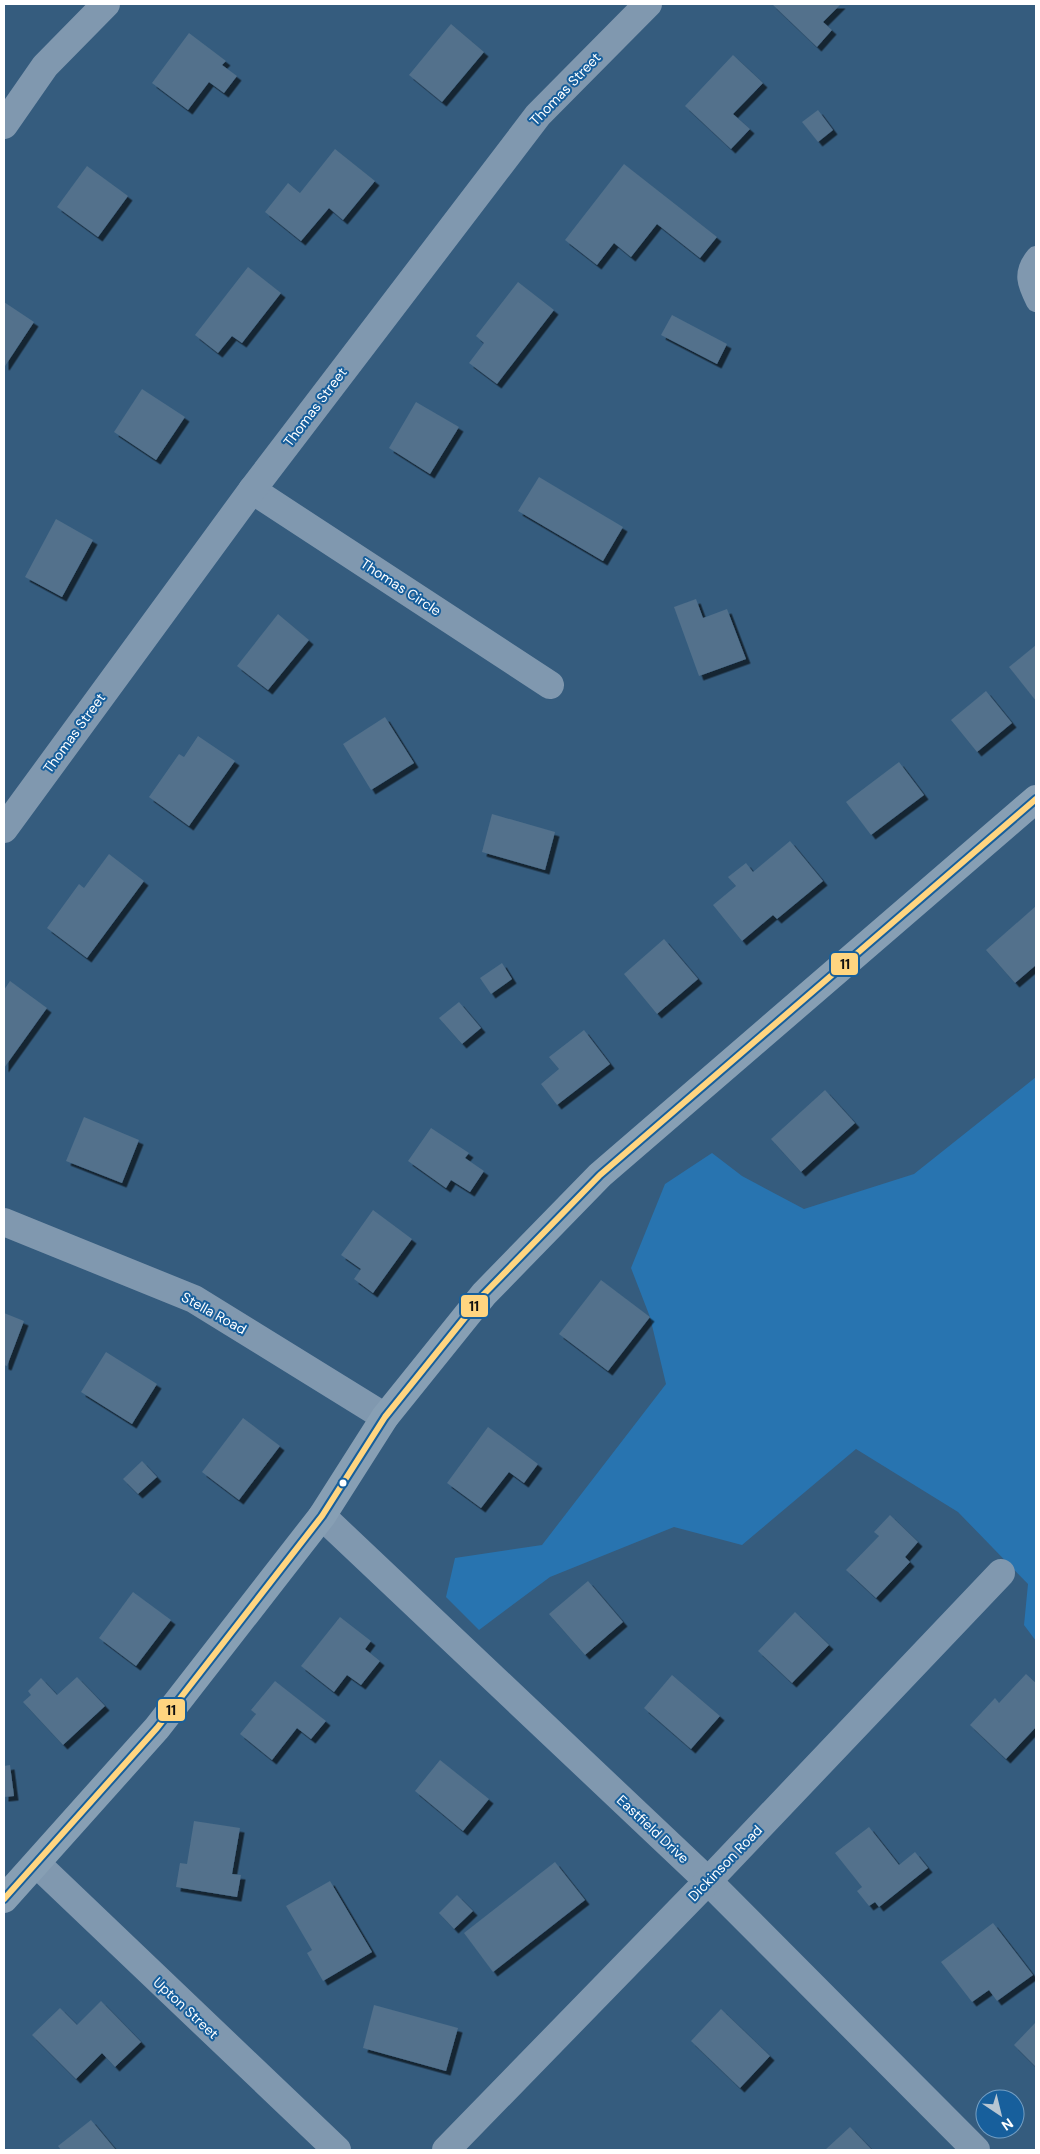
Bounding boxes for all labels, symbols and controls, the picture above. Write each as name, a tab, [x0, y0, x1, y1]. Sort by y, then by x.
street label: Thomas Street	[526, 49, 604, 129]
street label: Thomas Street	[279, 364, 351, 450]
street label: Thomas Circle	[357, 554, 445, 620]
street label: Thomas Street	[39, 689, 109, 777]
line badge: 11	[830, 952, 859, 976]
text: 11	[840, 955, 850, 973]
street label: Stella Road	[178, 1288, 250, 1338]
line badge: 11	[460, 1294, 489, 1318]
text: 11	[469, 1297, 479, 1315]
unlabelled marker	[338, 1478, 348, 1488]
line badge: 11	[157, 1698, 186, 1722]
text: 11	[166, 1701, 176, 1719]
street label: Eastfield Drive	[613, 1791, 693, 1867]
street label: Dickinson Road	[684, 1821, 766, 1905]
street label: Upton Street	[150, 1973, 222, 2043]
north arrow	[975, 2089, 1025, 2139]
text: N	[998, 2114, 1017, 2135]

